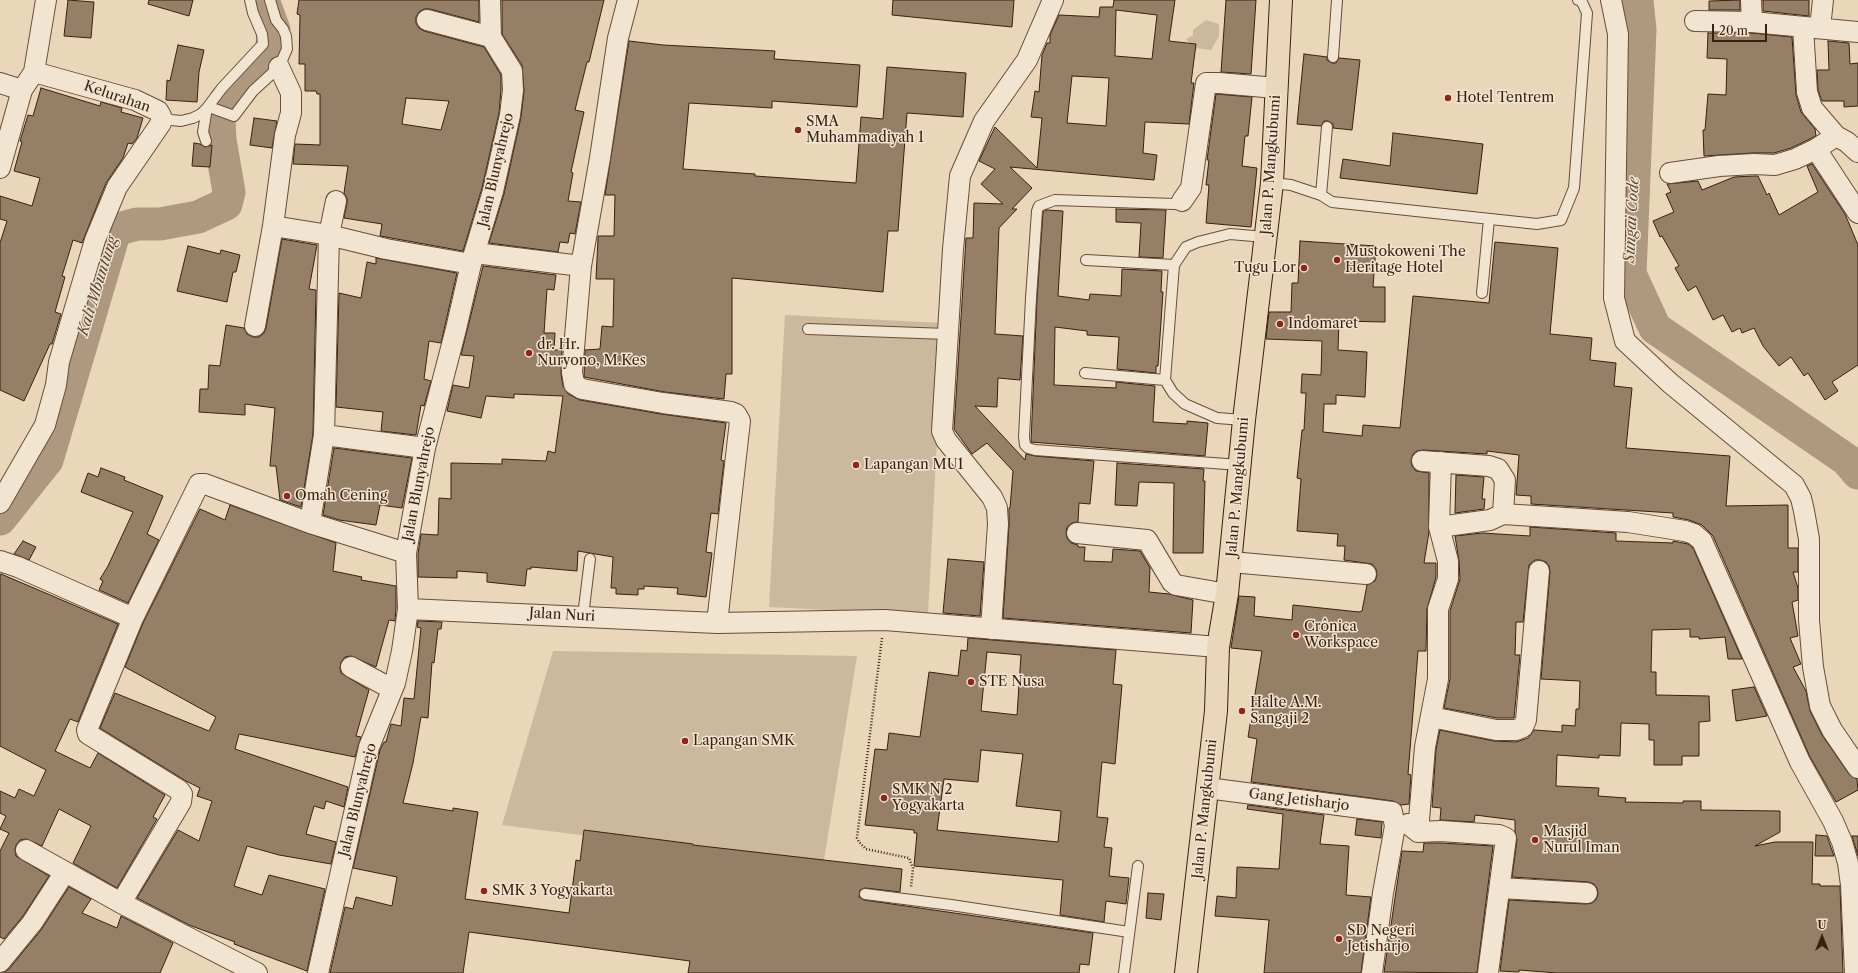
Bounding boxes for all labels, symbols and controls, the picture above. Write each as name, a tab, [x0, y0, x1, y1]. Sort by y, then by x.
scale bar	[1714, 16, 1769, 42]
text: 20 m	[1719, 23, 1748, 38]
street label: Kelurahan	[82, 78, 152, 116]
place label: Hotel Tentrem	[1456, 90, 1554, 106]
marker: Hotel Tentrem	[1443, 93, 1453, 103]
street label: Jalan P. Mangkubumi	[1258, 94, 1284, 236]
street label: Jalan Blunyahrejo	[475, 111, 517, 229]
place label: SMA Muhammadiyah 1	[806, 114, 924, 146]
marker: SMA Muhammadiyah 1	[793, 125, 803, 135]
water label: Sungai Code	[1621, 177, 1643, 263]
water label: Kali Mbuntung	[74, 234, 122, 338]
place label: Mustokoweni The Heritage Hotel	[1345, 244, 1466, 276]
marker: Mustokoweni The Heritage Hotel	[1332, 255, 1342, 265]
place label: Tugu Lor	[1234, 260, 1296, 276]
marker: Tugu Lor	[1299, 263, 1309, 273]
place label: Indomaret	[1288, 316, 1358, 332]
marker: Indomaret	[1275, 319, 1285, 329]
place label: dr. Hr. Nuryono, M.Kes	[537, 337, 646, 370]
marker: dr. Hr. Nuryono, M.Kes	[524, 348, 534, 358]
street label: Jalan P. Mangkubumi	[1224, 416, 1252, 558]
street label: Jalan Blunyahrejo	[400, 425, 438, 543]
place label: Lapangan MU1	[864, 457, 963, 473]
marker: Lapangan MU1	[851, 460, 861, 470]
place label: Omah Cening	[295, 488, 387, 504]
marker: Omah Cening	[282, 491, 292, 501]
street label: Jalan Nuri	[528, 605, 596, 625]
place label: Crônica Workspace	[1304, 619, 1378, 652]
marker: Crônica Workspace	[1291, 630, 1301, 640]
place label: STE Nusa	[979, 674, 1045, 690]
marker: STE Nusa	[966, 677, 976, 687]
place label: Halte A.M. Sangaji 2	[1250, 695, 1322, 728]
marker: Halte A.M. Sangaji 2	[1237, 706, 1247, 716]
place label: Lapangan SMK	[693, 733, 795, 749]
marker: Lapangan SMK	[680, 736, 690, 746]
street label: Jalan P. Mangkubumi	[1189, 738, 1221, 880]
street label: Jalan Blunyahrejo	[336, 741, 380, 859]
place label: SMK N 2 Yogyakarta	[892, 782, 965, 814]
street label: Gang Jetisharjo	[1248, 786, 1350, 814]
marker: SMK N 2 Yogyakarta	[879, 793, 889, 803]
place label: Masjid Nurul Iman	[1543, 824, 1620, 856]
marker: Masjid Nurul Iman	[1530, 835, 1540, 845]
place label: SMK 3 Yogyakarta	[492, 883, 613, 899]
marker: SMK 3 Yogyakarta	[479, 886, 489, 896]
north arrow	[1802, 917, 1842, 957]
text: U	[1818, 918, 1826, 932]
place label: SD Negeri Jetisharjo	[1347, 923, 1415, 956]
marker: SD Negeri Jetisharjo	[1334, 934, 1344, 944]

